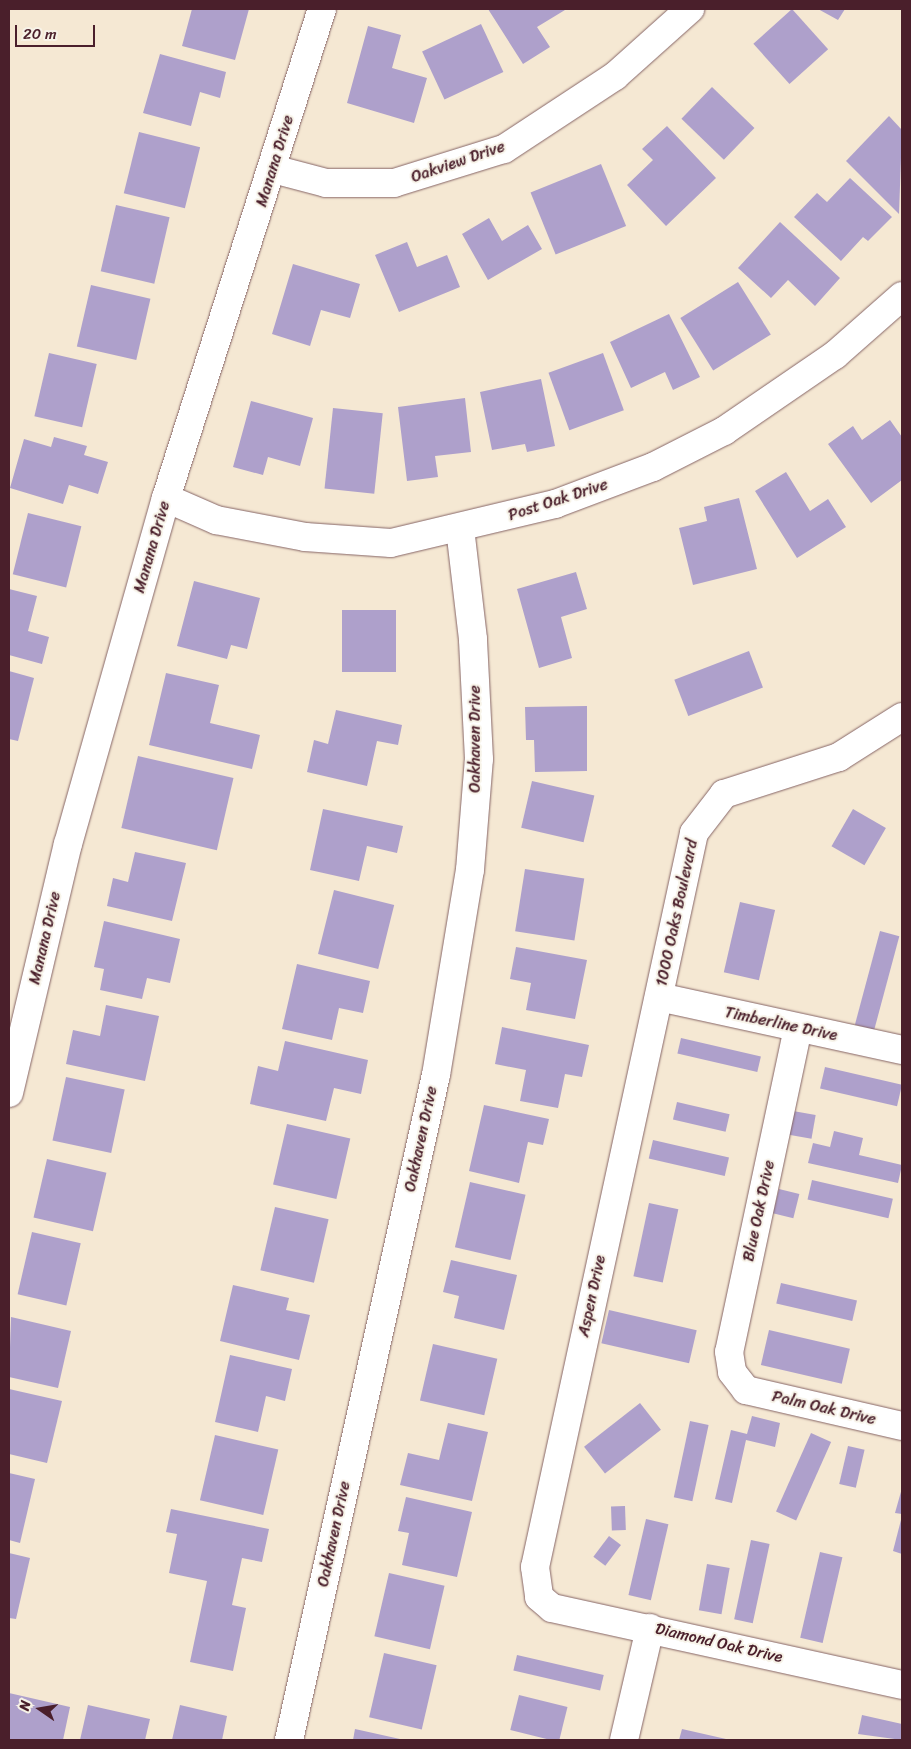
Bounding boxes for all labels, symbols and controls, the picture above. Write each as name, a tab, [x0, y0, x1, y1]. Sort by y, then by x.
scale bar	[18, 15, 98, 47]
text: 20 m	[23, 21, 57, 47]
street label: Manana Drive	[252, 113, 298, 209]
street label: Oakview Drive	[409, 137, 507, 187]
street label: Post Oak Drive	[506, 475, 610, 525]
street label: Manana Drive	[130, 499, 174, 595]
street label: Oakhaven Drive	[465, 685, 485, 793]
street label: 1000 Oaks Boulevard	[652, 838, 702, 988]
street label: Manana Drive	[25, 890, 65, 986]
street label: Timberline Drive	[723, 1003, 839, 1045]
street label: Oakhaven Drive	[400, 1084, 442, 1194]
street label: Blue Oak Drive	[739, 1159, 779, 1263]
street label: Aspen Drive	[574, 1253, 610, 1339]
street label: Palm Oak Drive	[770, 1387, 878, 1429]
street label: Oakhaven Drive	[313, 1479, 355, 1589]
street label: Diamond Oak Drive	[653, 1619, 785, 1667]
north arrow	[15, 1684, 65, 1734]
text: N	[12, 1698, 38, 1713]

